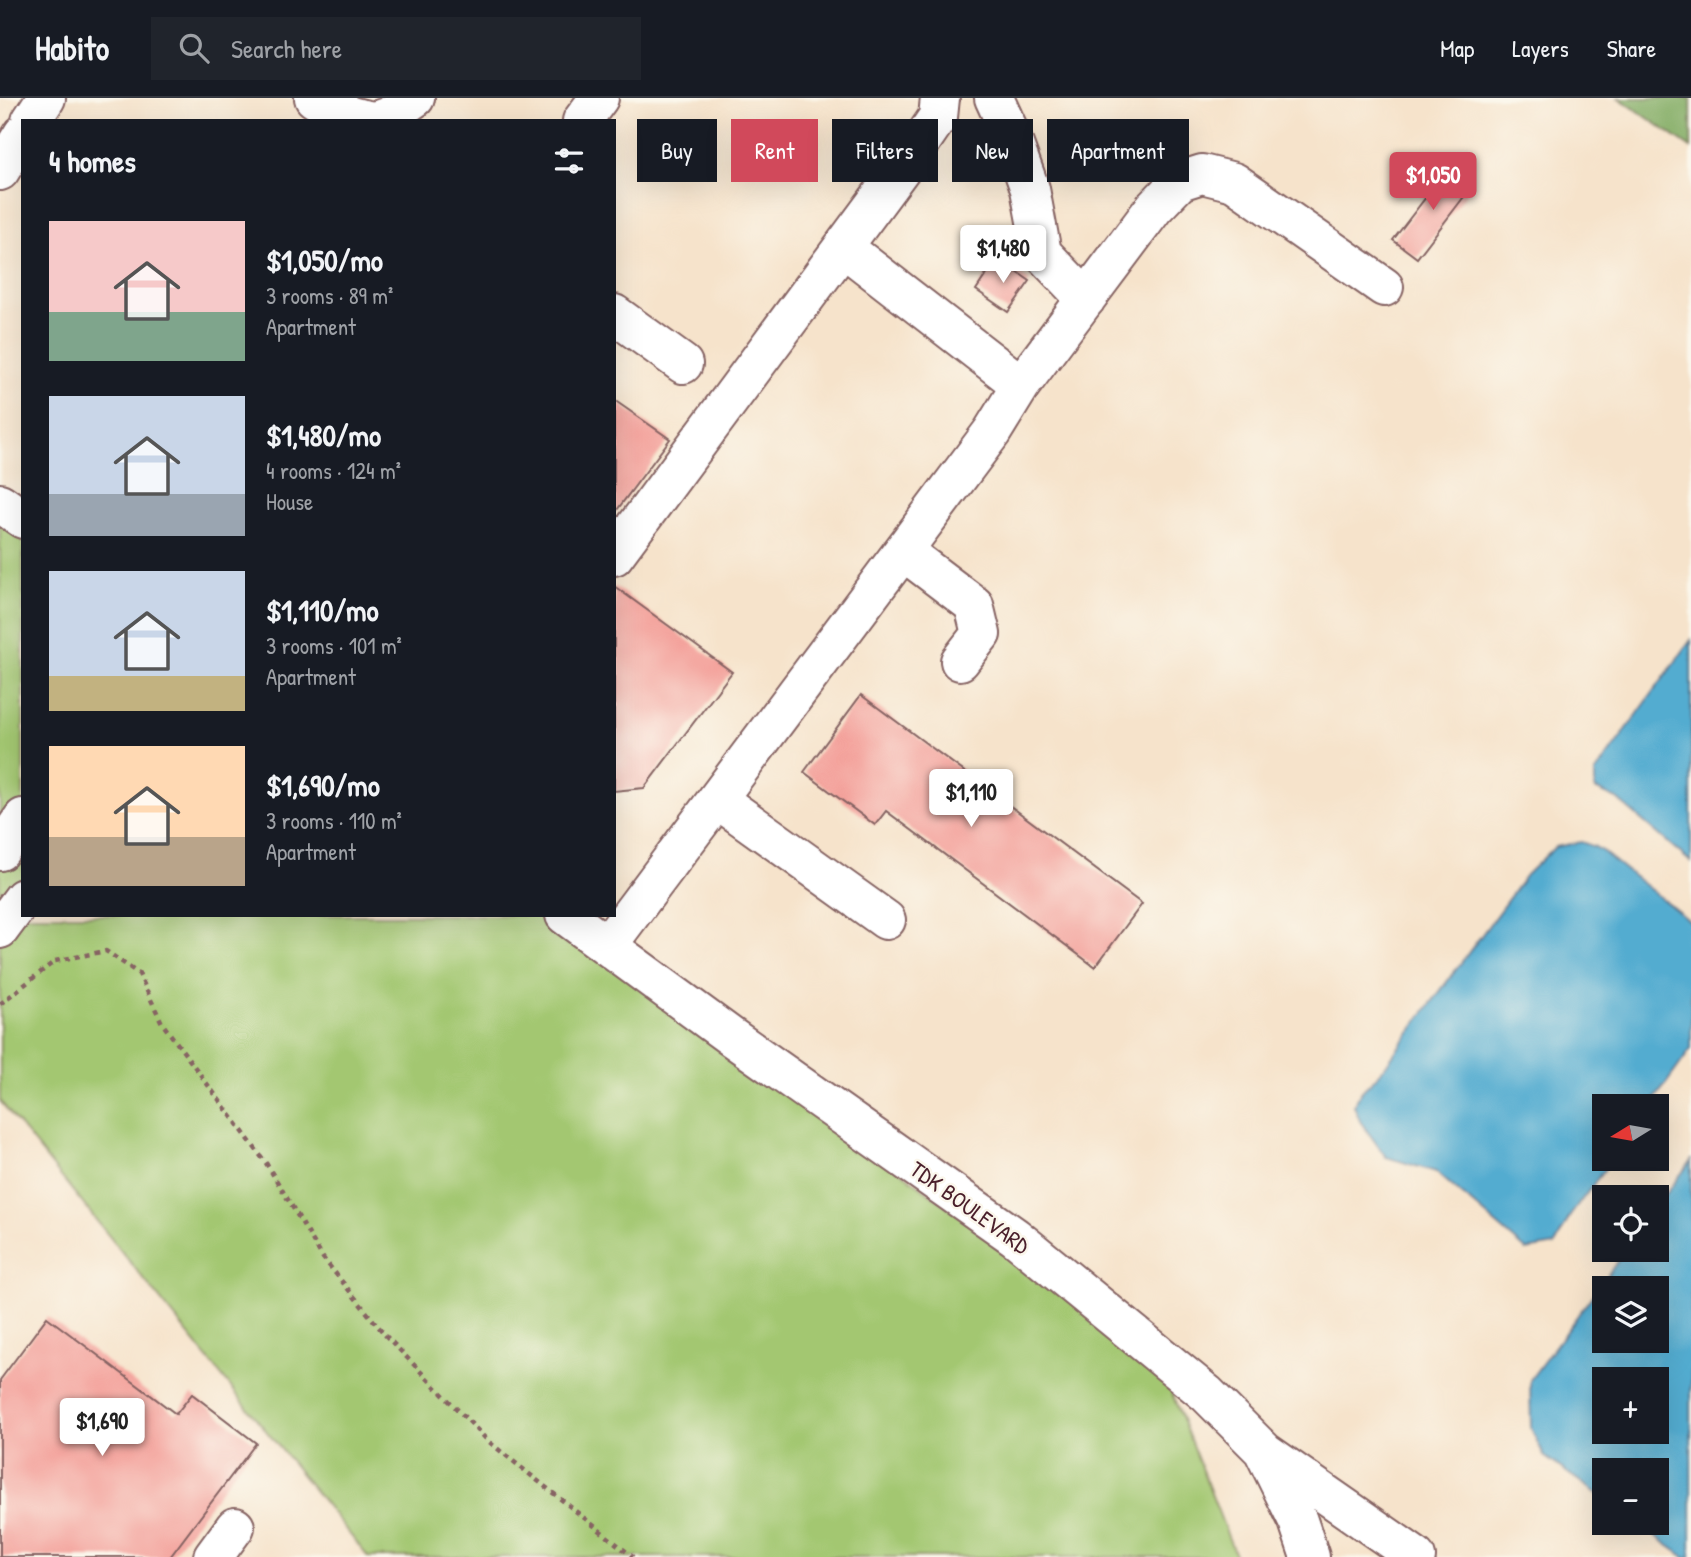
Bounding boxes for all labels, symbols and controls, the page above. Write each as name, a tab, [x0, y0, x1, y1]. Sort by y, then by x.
search box	[151, 17, 641, 80]
text: Habito	[35, 26, 109, 70]
icon: search	[175, 29, 213, 67]
text: Search here	[231, 31, 342, 66]
text: Map	[1440, 32, 1474, 64]
text: Layers	[1512, 32, 1569, 64]
text: Share	[1607, 32, 1656, 64]
chip: Buy	[637, 119, 717, 182]
chip: Rent	[731, 119, 818, 182]
chip: Filters	[832, 119, 938, 182]
chip: New	[952, 119, 1033, 182]
chip: Apartment	[1047, 119, 1189, 182]
text: 4 homes	[49, 141, 136, 181]
icon: filters	[550, 142, 588, 180]
pin: $1,050	[1376, 152, 1490, 212]
text: $1,050	[1406, 159, 1461, 190]
pin: $1,480	[946, 226, 1060, 285]
text: $1,480	[976, 232, 1030, 263]
text: $1,050/mo	[266, 240, 383, 280]
icon: home	[105, 249, 189, 333]
text: 3 rooms · 89 m²	[266, 280, 393, 311]
text: Apartment	[266, 311, 356, 342]
text: $1,480/mo	[266, 415, 381, 455]
icon: home	[105, 424, 189, 508]
text: 4 rooms · 124 m²	[266, 455, 401, 486]
text: House	[266, 486, 313, 517]
text: $1,110/mo	[266, 590, 379, 630]
icon: home	[105, 599, 189, 683]
text: 3 rooms · 101 m²	[266, 630, 402, 661]
text: Apartment	[266, 661, 356, 692]
text: $1,690/mo	[266, 765, 380, 805]
pin: $1,110	[914, 770, 1028, 829]
icon: home	[105, 774, 189, 858]
text: $1,110	[945, 776, 997, 807]
text: 3 rooms · 110 m²	[266, 805, 402, 836]
text: Apartment	[266, 836, 356, 867]
north arrow	[1592, 1094, 1670, 1171]
map controls	[1592, 1094, 1669, 1535]
street label: TDK BOULEVARD	[904, 1153, 1036, 1261]
button: locate	[1592, 1185, 1669, 1262]
button: layers	[1592, 1276, 1669, 1353]
button: +	[1592, 1367, 1669, 1444]
pin: $1,690	[45, 1398, 159, 1458]
text: $1,690	[76, 1405, 128, 1436]
button: −	[1592, 1458, 1669, 1535]

